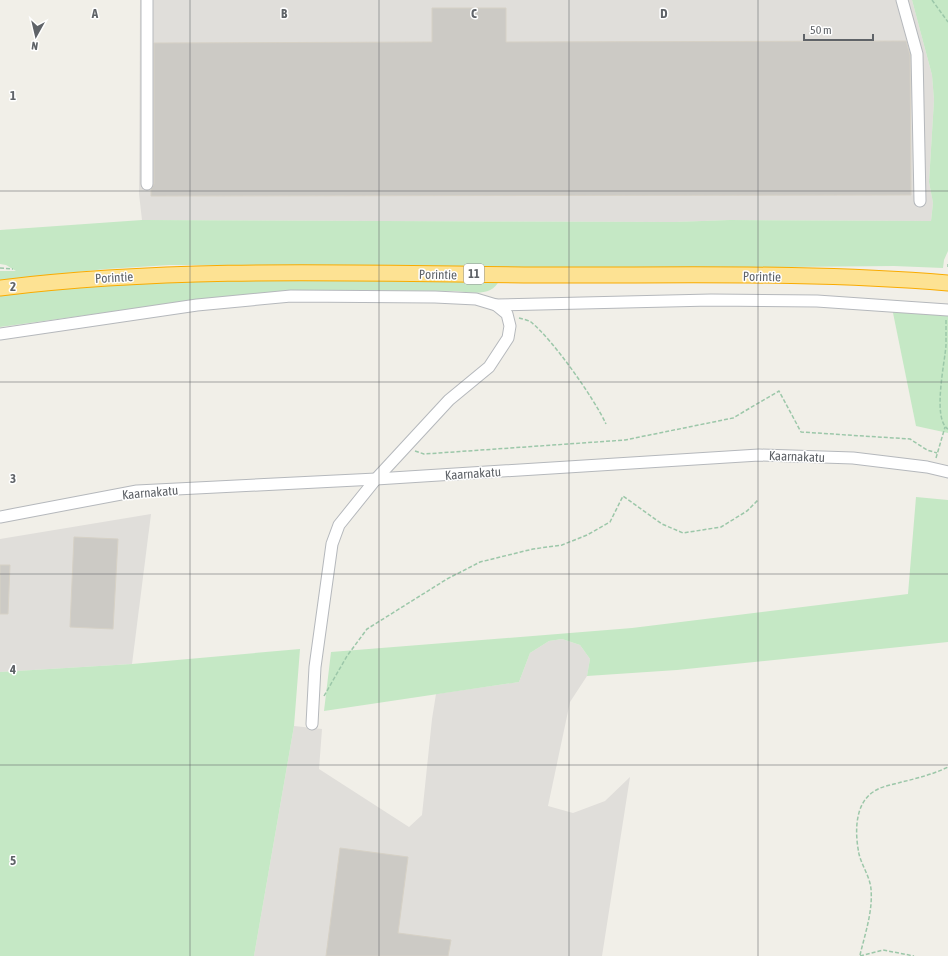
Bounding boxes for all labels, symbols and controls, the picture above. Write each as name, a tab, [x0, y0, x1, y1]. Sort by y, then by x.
text: A	[91, 6, 99, 21]
text: B	[281, 6, 288, 21]
text: C	[471, 6, 477, 21]
text: D	[660, 6, 668, 21]
north arrow	[16, 16, 56, 56]
scale bar	[804, 16, 873, 42]
text: 50 m	[810, 23, 832, 37]
text: N	[31, 40, 39, 52]
text: 1	[10, 88, 16, 103]
road number: 11	[464, 264, 484, 284]
street label: Porintie	[419, 267, 457, 282]
street label: Porintie	[95, 269, 134, 286]
street label: Porintie	[743, 269, 781, 284]
text: 2	[10, 279, 16, 294]
street label: Kaarnakatu	[769, 448, 825, 465]
street label: Kaarnakatu	[444, 464, 502, 483]
text: 3	[10, 471, 16, 486]
street label: Kaarnakatu	[121, 483, 179, 502]
text: 4	[9, 662, 16, 677]
text: 5	[10, 853, 16, 868]

